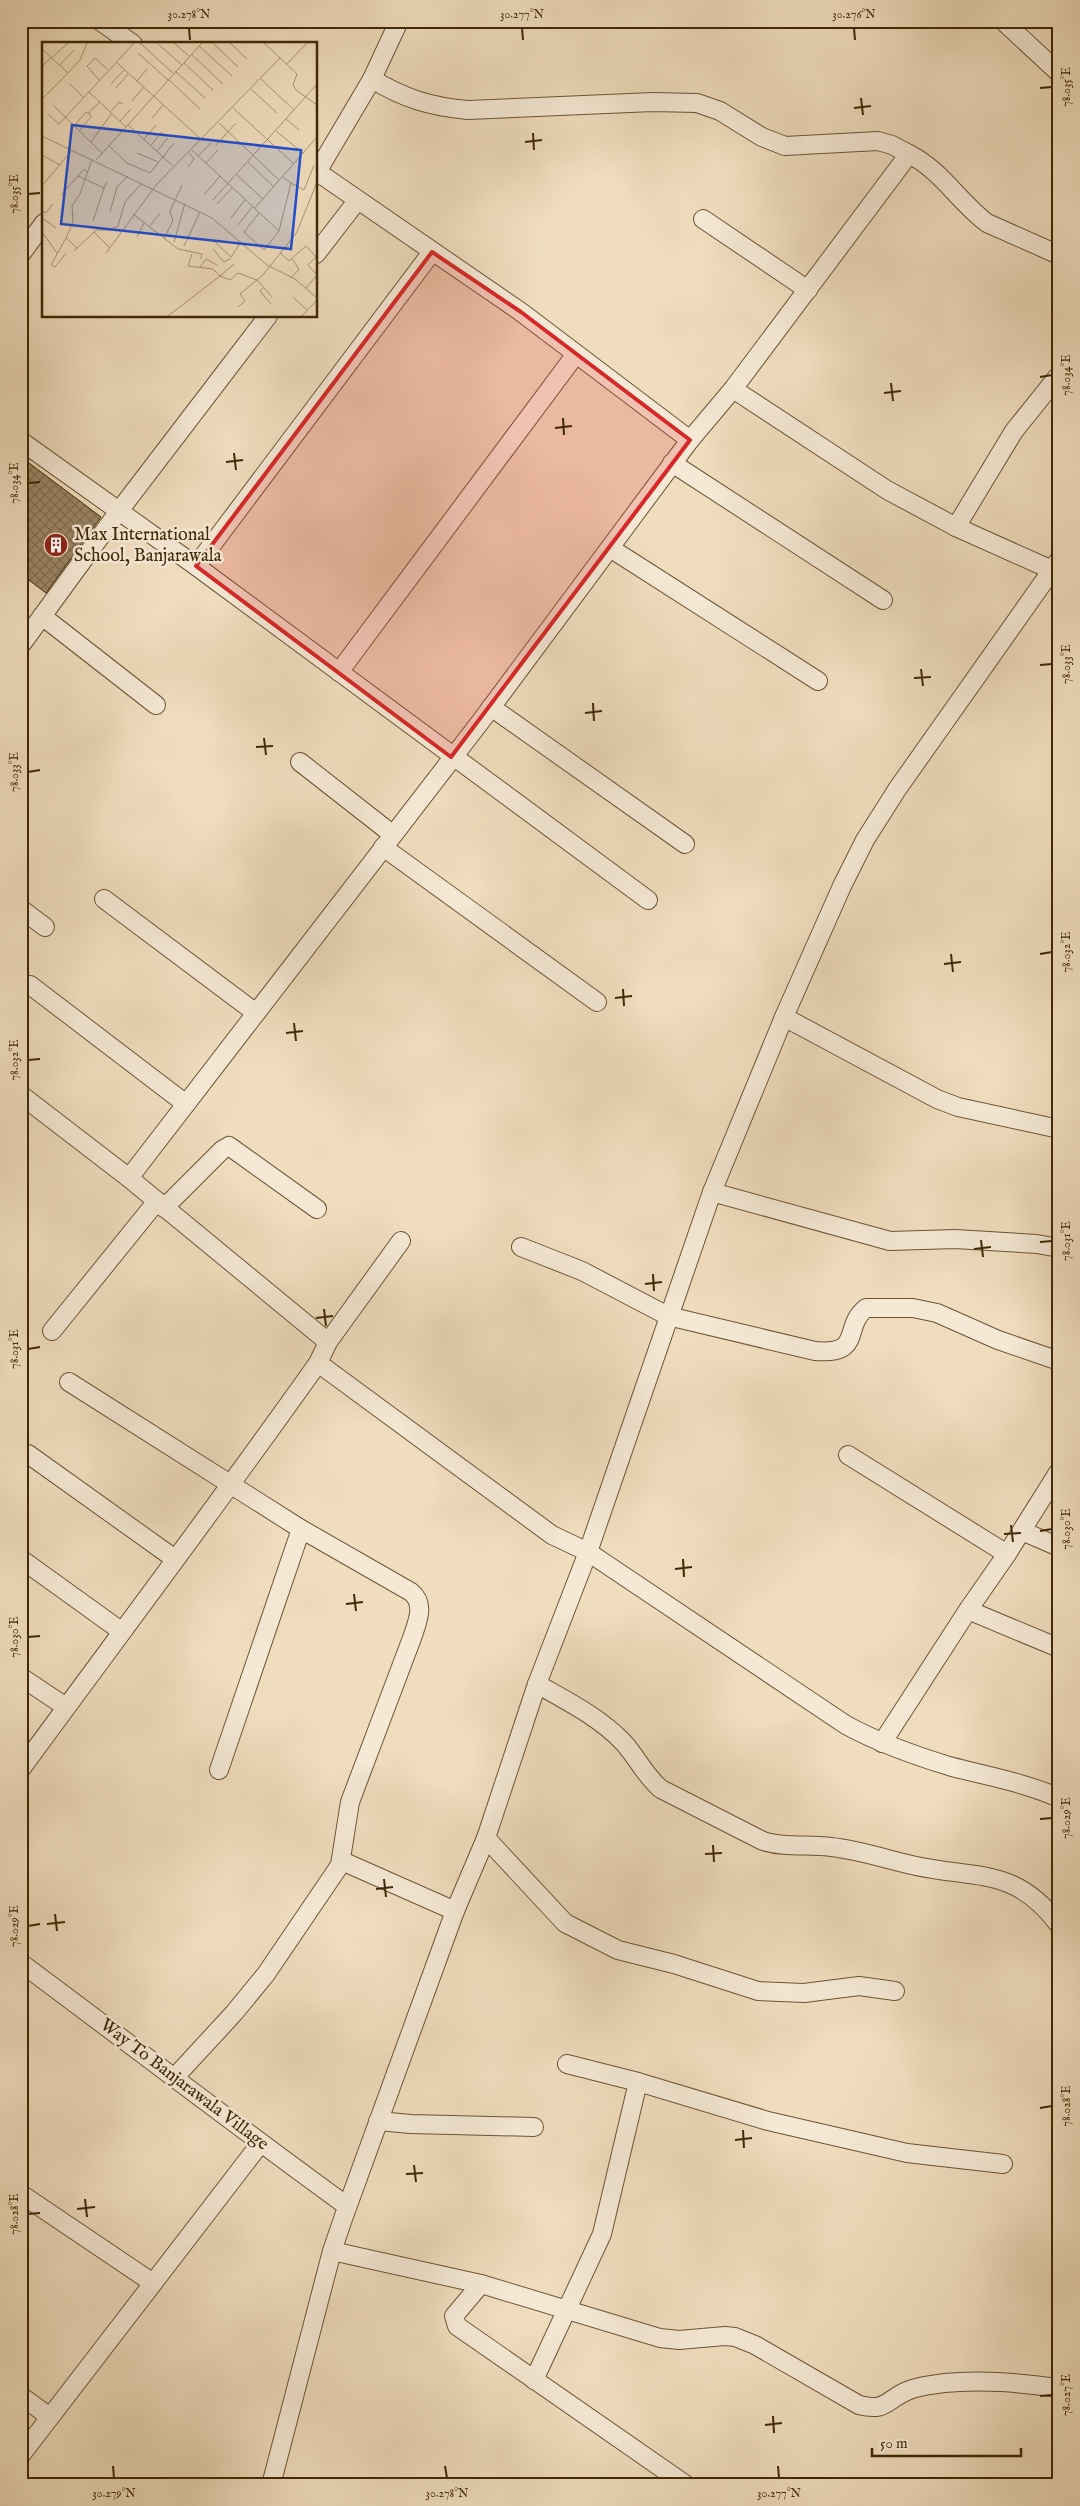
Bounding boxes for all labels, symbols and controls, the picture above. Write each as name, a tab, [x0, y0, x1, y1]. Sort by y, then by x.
text: 30.278°N	[168, 7, 211, 22]
text: 30.277°N	[500, 7, 545, 22]
text: 30.276°N	[832, 7, 876, 22]
inset map	[42, 42, 318, 318]
text: 78.035°E	[1059, 67, 1074, 107]
text: 78.035°E	[7, 174, 22, 214]
text: 78.034°E	[1059, 354, 1074, 396]
text: 78.034°E	[7, 462, 22, 504]
place label: Max International School, Banjarawala	[74, 524, 222, 568]
building icon: Max International School, Banjarawala	[43, 532, 69, 558]
text: 78.033°E	[1059, 644, 1074, 684]
text: 78.033°E	[7, 752, 22, 792]
text: 78.032°E	[1059, 931, 1074, 973]
text: 78.032°E	[7, 1039, 22, 1081]
text: 78.031°E	[1059, 1221, 1074, 1261]
text: 78.031°E	[7, 1329, 22, 1369]
text: 78.030°E	[1059, 1508, 1074, 1550]
text: 78.030°E	[7, 1616, 22, 1658]
text: 78.029°E	[1059, 1797, 1074, 1839]
text: 78.029°E	[7, 1905, 22, 1947]
street label: Way To Banjarawala Village	[95, 2014, 273, 2156]
text: 78.028°E	[1059, 2085, 1074, 2127]
text: 78.028°E	[7, 2193, 22, 2235]
text: 78.027°E	[1059, 2374, 1074, 2416]
scale bar	[872, 2426, 1021, 2458]
text: 50 m	[880, 2434, 908, 2453]
text: 30.279°N	[92, 2486, 136, 2501]
text: 30.278°N	[426, 2486, 469, 2501]
text: 30.277°N	[757, 2486, 802, 2501]

